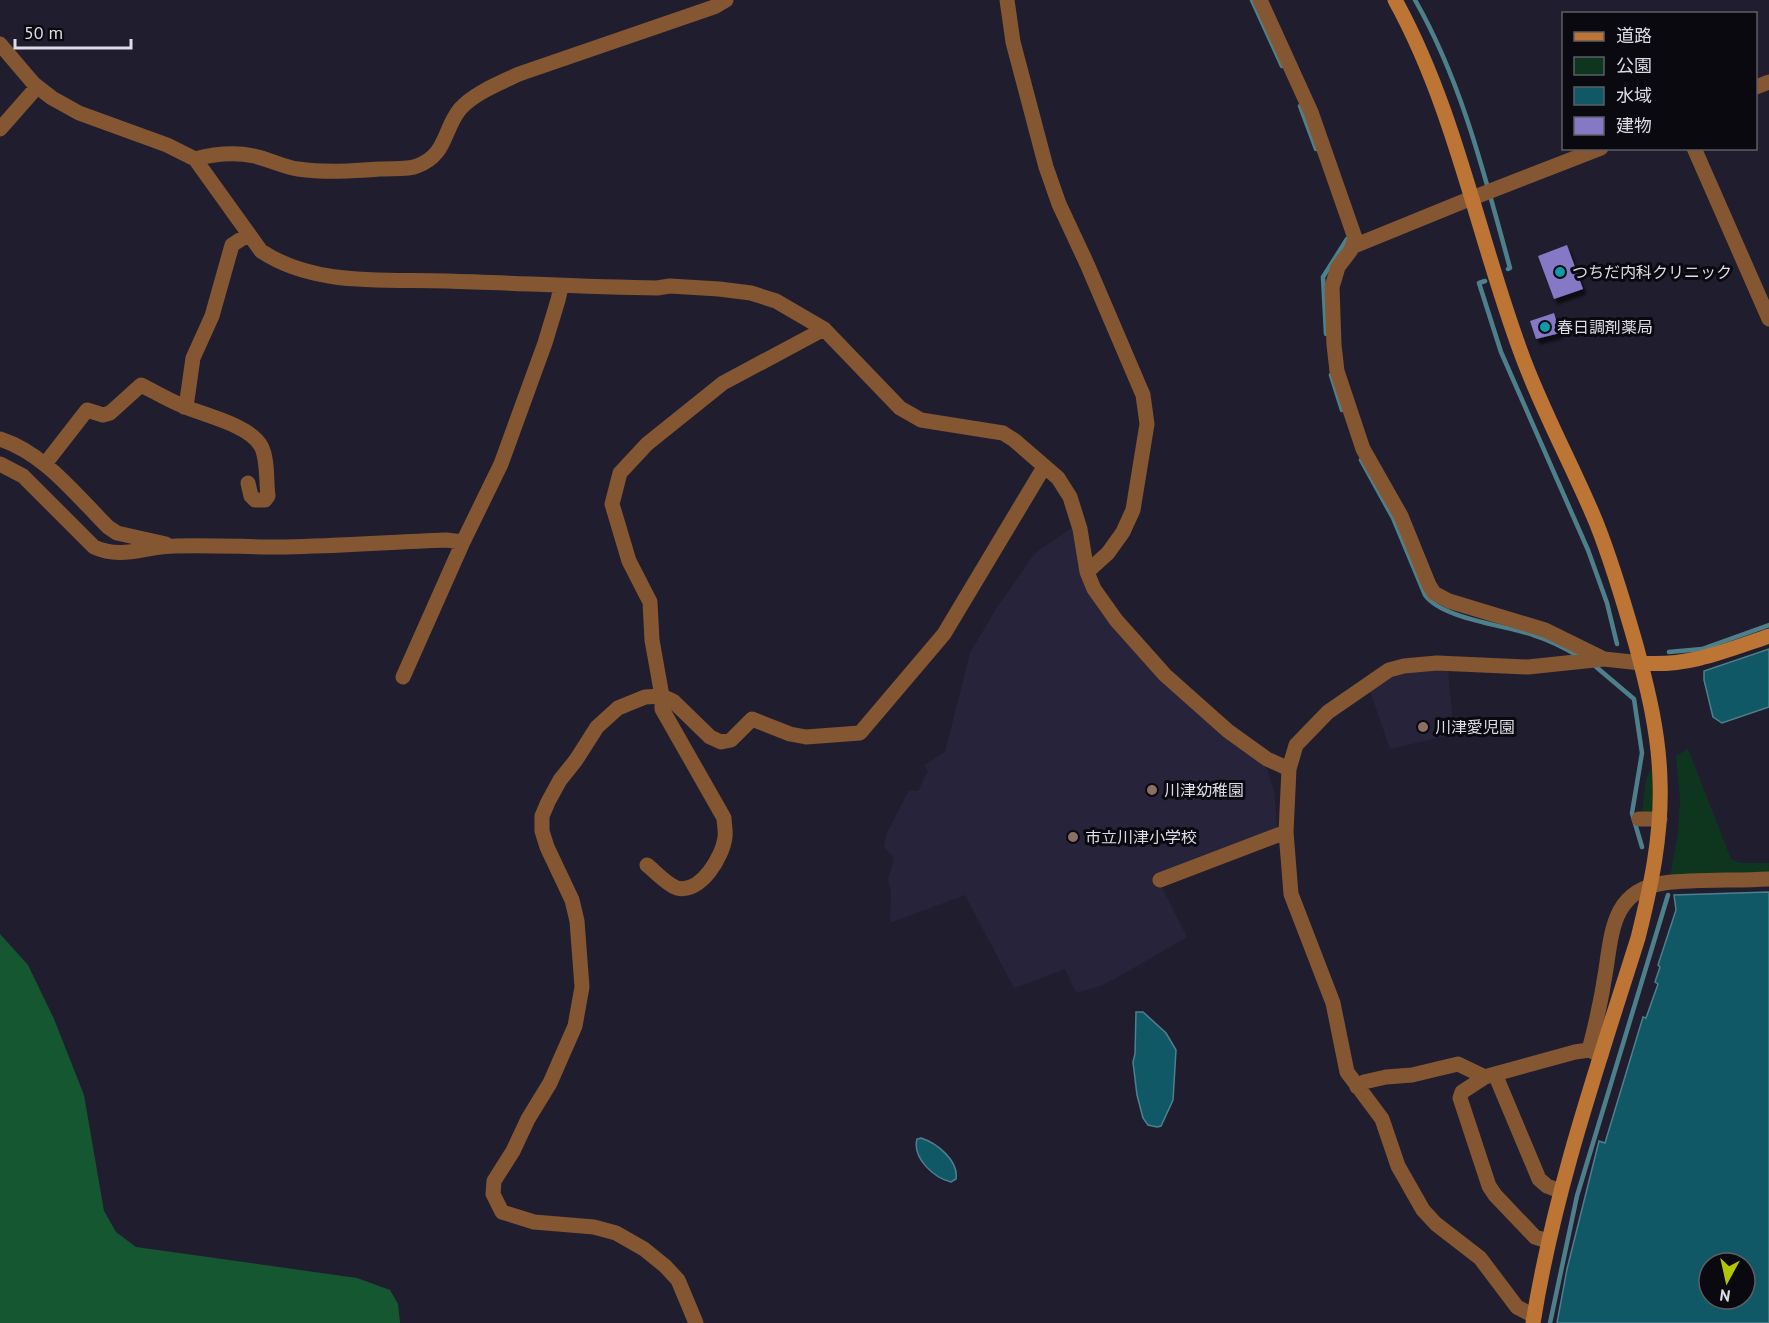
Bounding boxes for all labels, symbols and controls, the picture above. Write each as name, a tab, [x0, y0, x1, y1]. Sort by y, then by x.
scale bar	[15, 12, 130, 50]
legend	[1562, 12, 1757, 150]
text: 50 m	[24, 21, 63, 44]
text: 道路	[1616, 24, 1652, 47]
text: 公園	[1616, 54, 1652, 77]
text: 水域	[1616, 84, 1652, 107]
text: 建物	[1616, 114, 1652, 137]
place label: つちだ内科クリニック	[1572, 262, 1732, 282]
marker: つちだ内科クリニック	[1553, 265, 1567, 279]
place label: 春日調剤薬局	[1557, 317, 1653, 337]
marker: 春日調剤薬局	[1538, 320, 1552, 334]
place label: 川津愛児園	[1435, 717, 1515, 737]
marker: 川津愛児園	[1416, 720, 1430, 734]
place label: 川津幼稚園	[1164, 780, 1244, 800]
marker: 川津幼稚園	[1145, 783, 1159, 797]
place label: 市立川津小学校	[1085, 827, 1197, 847]
marker: 市立川津小学校	[1066, 830, 1080, 844]
north arrow	[1697, 1251, 1757, 1311]
text: N	[1718, 1285, 1732, 1306]

